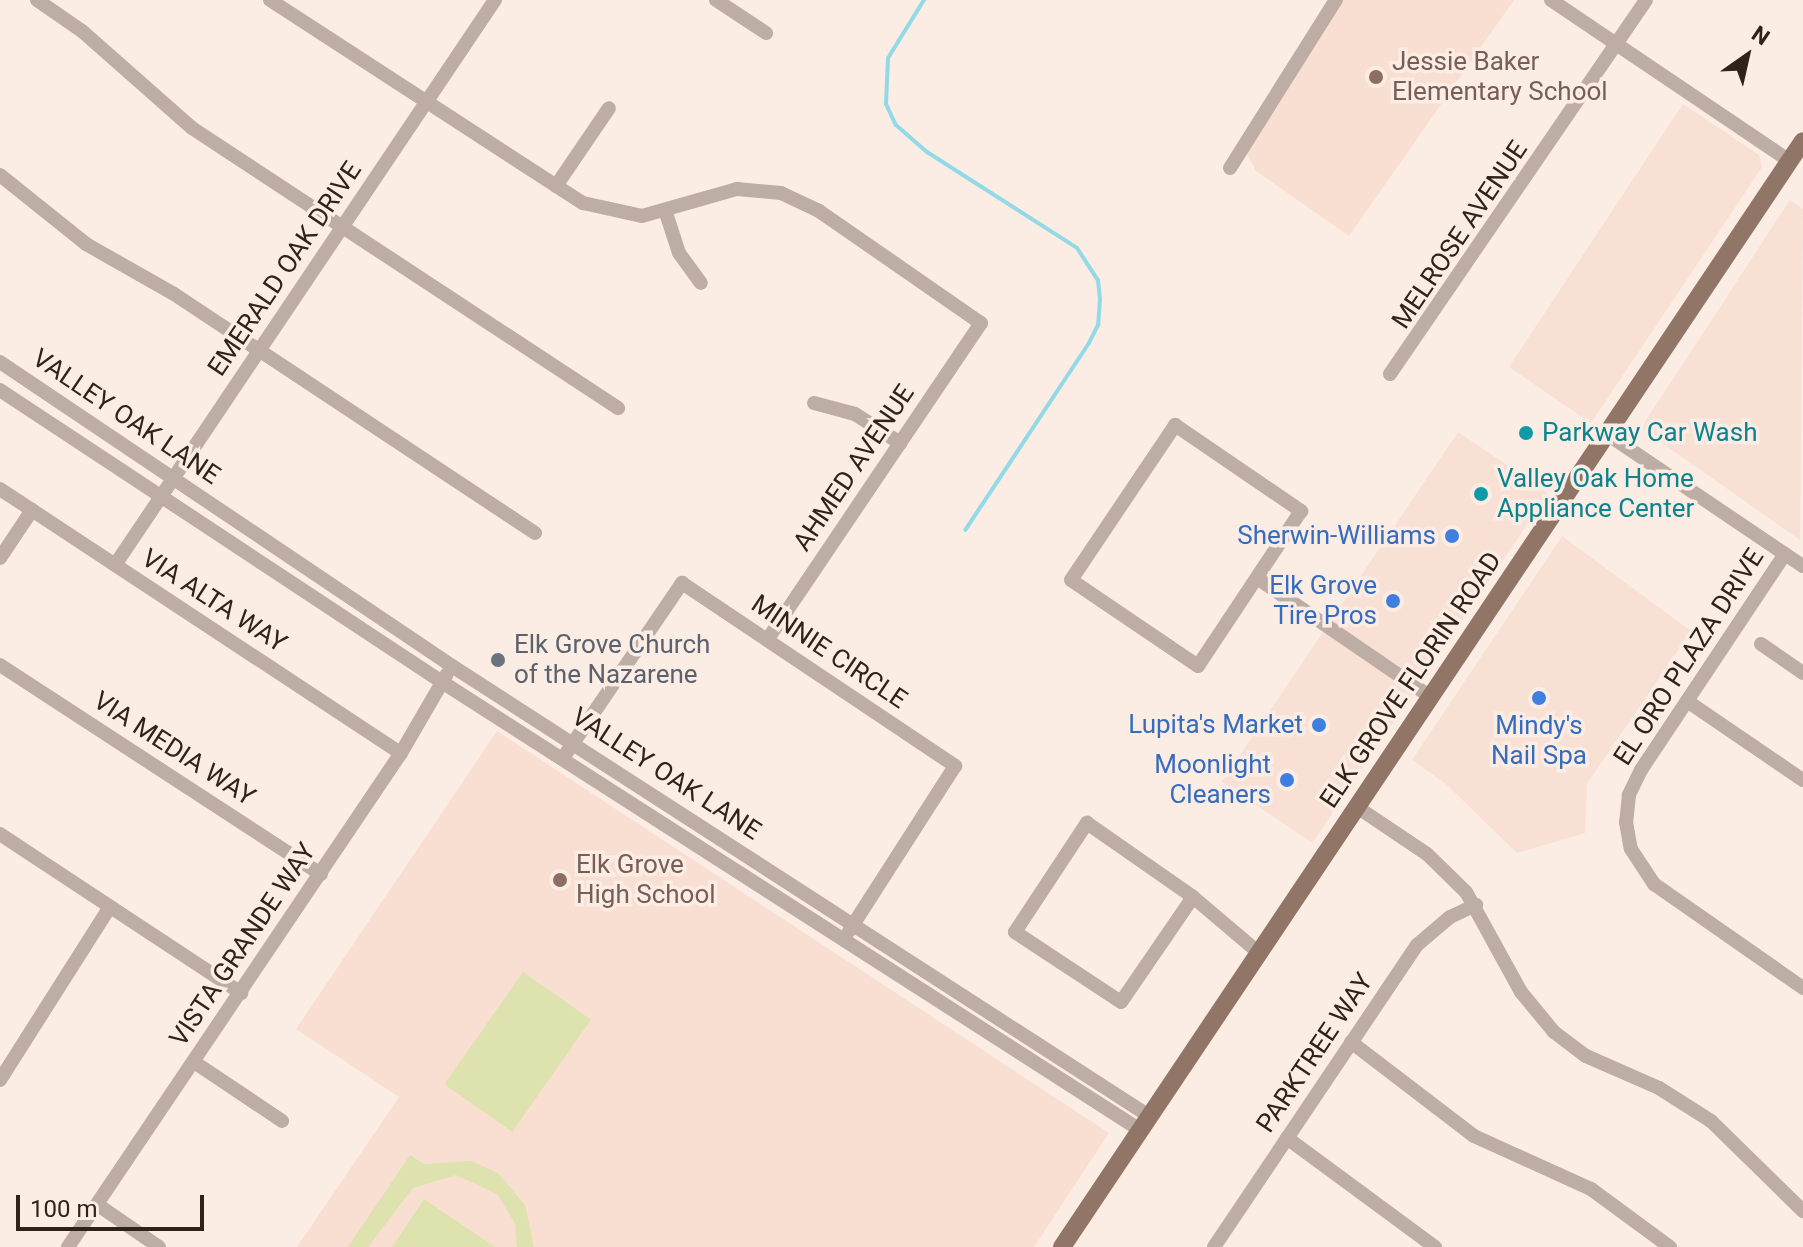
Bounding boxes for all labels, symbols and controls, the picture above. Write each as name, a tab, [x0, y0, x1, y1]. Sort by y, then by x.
north arrow	[1707, 16, 1787, 96]
text: N	[1747, 21, 1774, 50]
place label: Jessie Baker Elementary School	[1392, 46, 1608, 108]
marker: Jessie Baker Elementary School	[1367, 68, 1385, 86]
street label: MELROSE AVENUE	[1386, 135, 1534, 335]
street label: EMERALD OAK DRIVE	[202, 156, 368, 382]
street label: VALLEY OAK LANE	[26, 343, 226, 491]
street label: AHMED AVENUE	[787, 379, 921, 557]
place label: Parkway Car Wash	[1542, 417, 1757, 449]
marker: Parkway Car Wash	[1517, 424, 1535, 442]
place label: Valley Oak Home Appliance Center	[1497, 463, 1694, 524]
marker: Valley Oak Home Appliance Center	[1472, 485, 1490, 503]
place label: Sherwin-Williams	[1237, 520, 1436, 552]
marker: Sherwin-Williams	[1443, 527, 1461, 545]
street label: VIA ALTA WAY	[136, 543, 292, 659]
street label: EL ORO PLAZA DRIVE	[1607, 543, 1771, 771]
street label: ELK GROVE FLORIN ROAD	[1314, 546, 1508, 814]
place label: Elk Grove Tire Pros	[1269, 570, 1377, 632]
street label: MINNIE CIRCLE	[745, 588, 913, 716]
marker: Elk Grove Tire Pros	[1384, 592, 1402, 610]
place label: Elk Grove Church of the Nazarene	[514, 629, 710, 690]
marker: Elk Grove Church of the Nazarene	[489, 651, 507, 669]
street label: VIA MEDIA WAY	[87, 685, 261, 813]
marker: Mindy's Nail Spa	[1530, 689, 1548, 707]
street label: VALLEY OAK LANE	[566, 701, 766, 847]
place label: Lupita's Market	[1128, 709, 1303, 741]
place label: Mindy's Nail Spa	[1491, 710, 1587, 772]
marker: Lupita's Market	[1310, 716, 1328, 734]
place label: Moonlight Cleaners	[1154, 749, 1271, 810]
marker: Moonlight Cleaners	[1278, 771, 1296, 789]
street label: VISTA GRANDE WAY	[163, 837, 323, 1053]
place label: Elk Grove High School	[576, 849, 716, 910]
marker: Elk Grove High School	[551, 871, 569, 889]
street label: PARKTREE WAY	[1250, 967, 1380, 1139]
scale bar	[20, 1179, 208, 1229]
text: 100 m	[30, 1195, 97, 1223]

